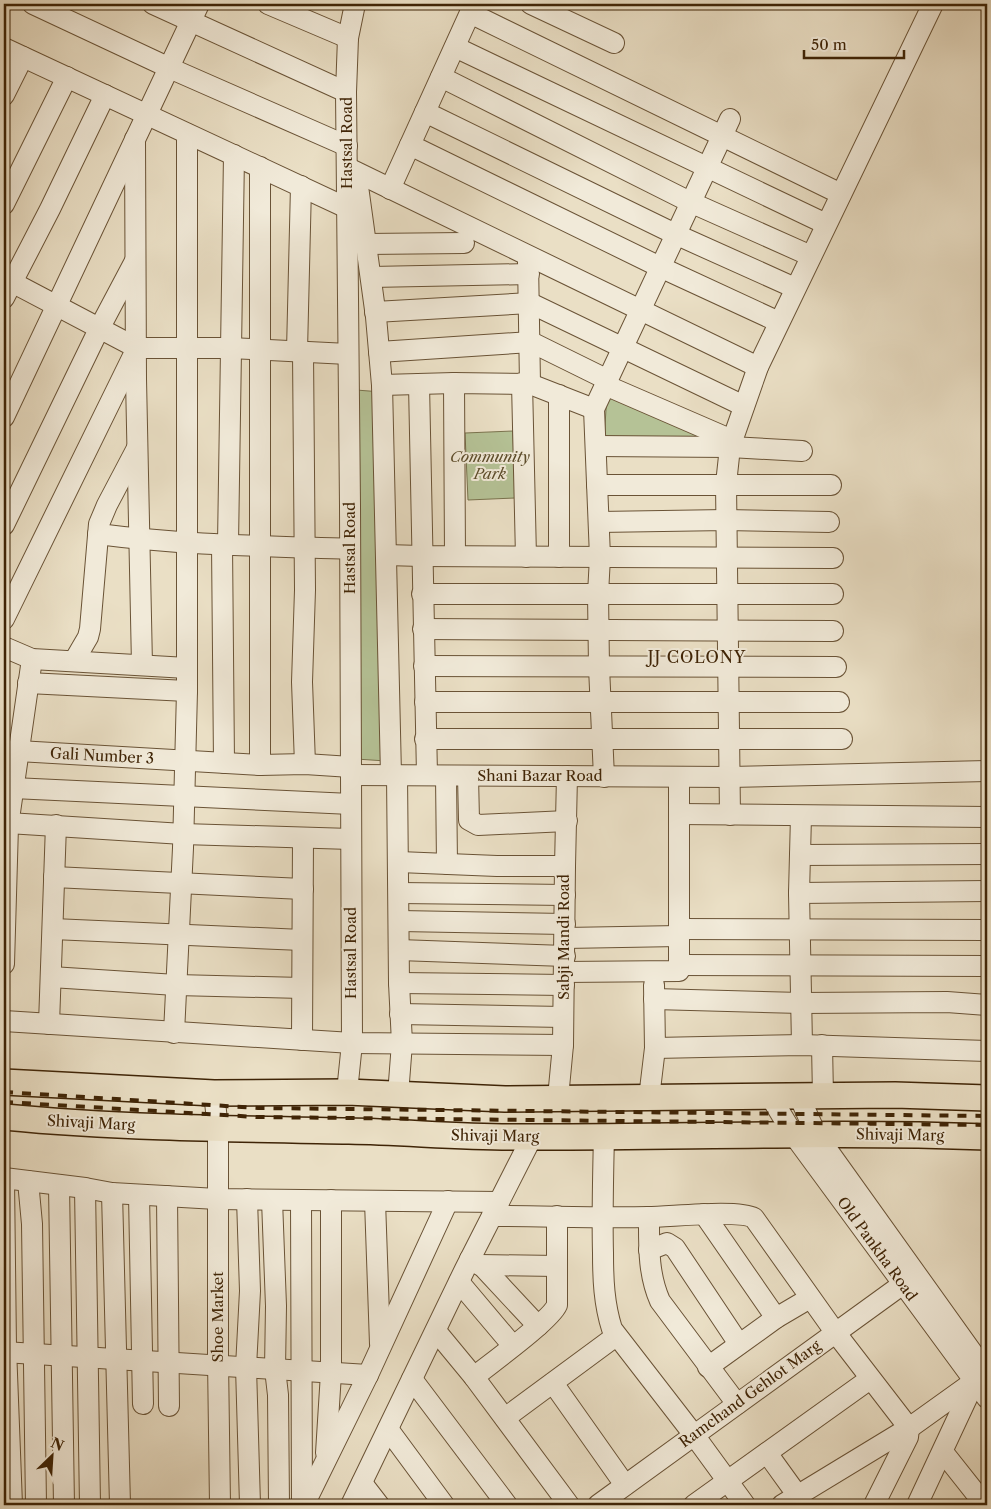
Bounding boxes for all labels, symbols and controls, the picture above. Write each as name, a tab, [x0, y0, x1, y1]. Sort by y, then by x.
scale bar	[804, 28, 904, 60]
text: 50 m	[811, 35, 847, 54]
street label: Hastsal Road	[337, 97, 356, 189]
park label: Community Park	[450, 447, 530, 483]
street label: Hastsal Road	[340, 502, 359, 594]
district label: JJ COLONY	[645, 647, 746, 667]
street label: Gali Number 3	[50, 743, 154, 768]
street label: Shani Bazar Road	[477, 766, 603, 785]
street label: Sabji Mandi Road	[554, 874, 573, 1000]
street label: Hastsal Road	[341, 907, 360, 999]
street label: Shivaji Marg	[46, 1111, 136, 1134]
street label: Shivaji Marg	[856, 1124, 944, 1145]
street label: Shivaji Marg	[451, 1125, 539, 1146]
street label: Old Pankha Road	[833, 1193, 921, 1304]
street label: Shoe Market	[208, 1271, 227, 1363]
street label: Ramchand Gehlot Marg	[675, 1336, 824, 1451]
north arrow	[28, 1432, 78, 1482]
text: N	[48, 1433, 67, 1455]

